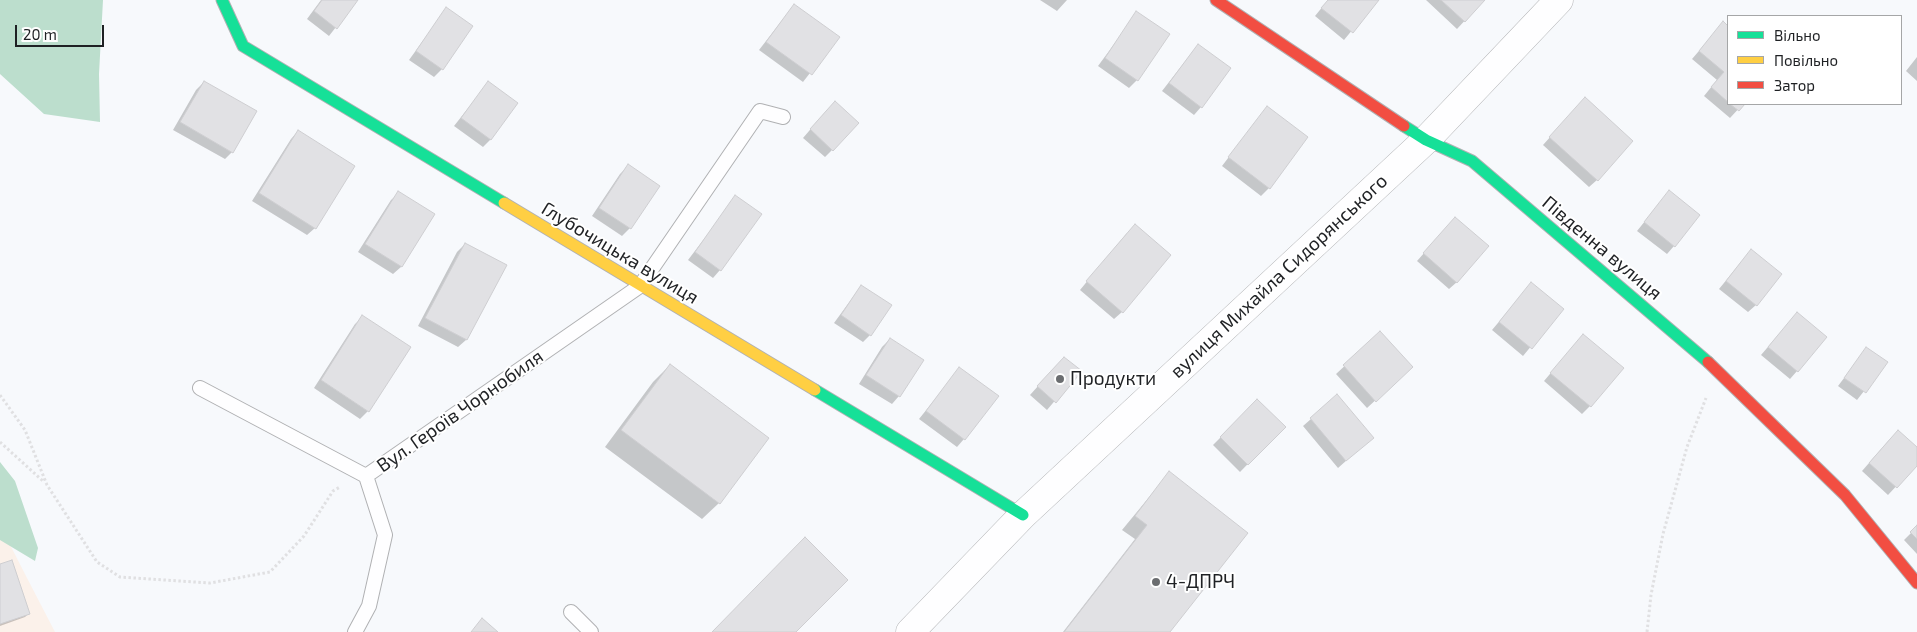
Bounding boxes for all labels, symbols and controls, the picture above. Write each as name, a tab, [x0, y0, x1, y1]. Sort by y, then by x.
scale bar	[18, 15, 106, 47]
legend	[1727, 15, 1902, 105]
text: 20 m	[23, 25, 57, 43]
text: Вільно	[1774, 26, 1821, 44]
text: Повільно	[1774, 51, 1838, 69]
text: Затор	[1774, 76, 1815, 94]
street label: вулиця Михайла Сидорянського	[1166, 169, 1392, 383]
street label: Південна вулиця	[1537, 191, 1667, 305]
street label: Глубочицька вулиця	[537, 197, 703, 309]
street label: Вул. Героїв Чорнобиля	[372, 345, 548, 477]
place label: Продукти	[1070, 368, 1156, 390]
marker: Продукти	[1054, 373, 1066, 385]
place label: 4-ДПРЧ	[1166, 571, 1235, 593]
marker: 4-ДПРЧ	[1150, 576, 1162, 588]

